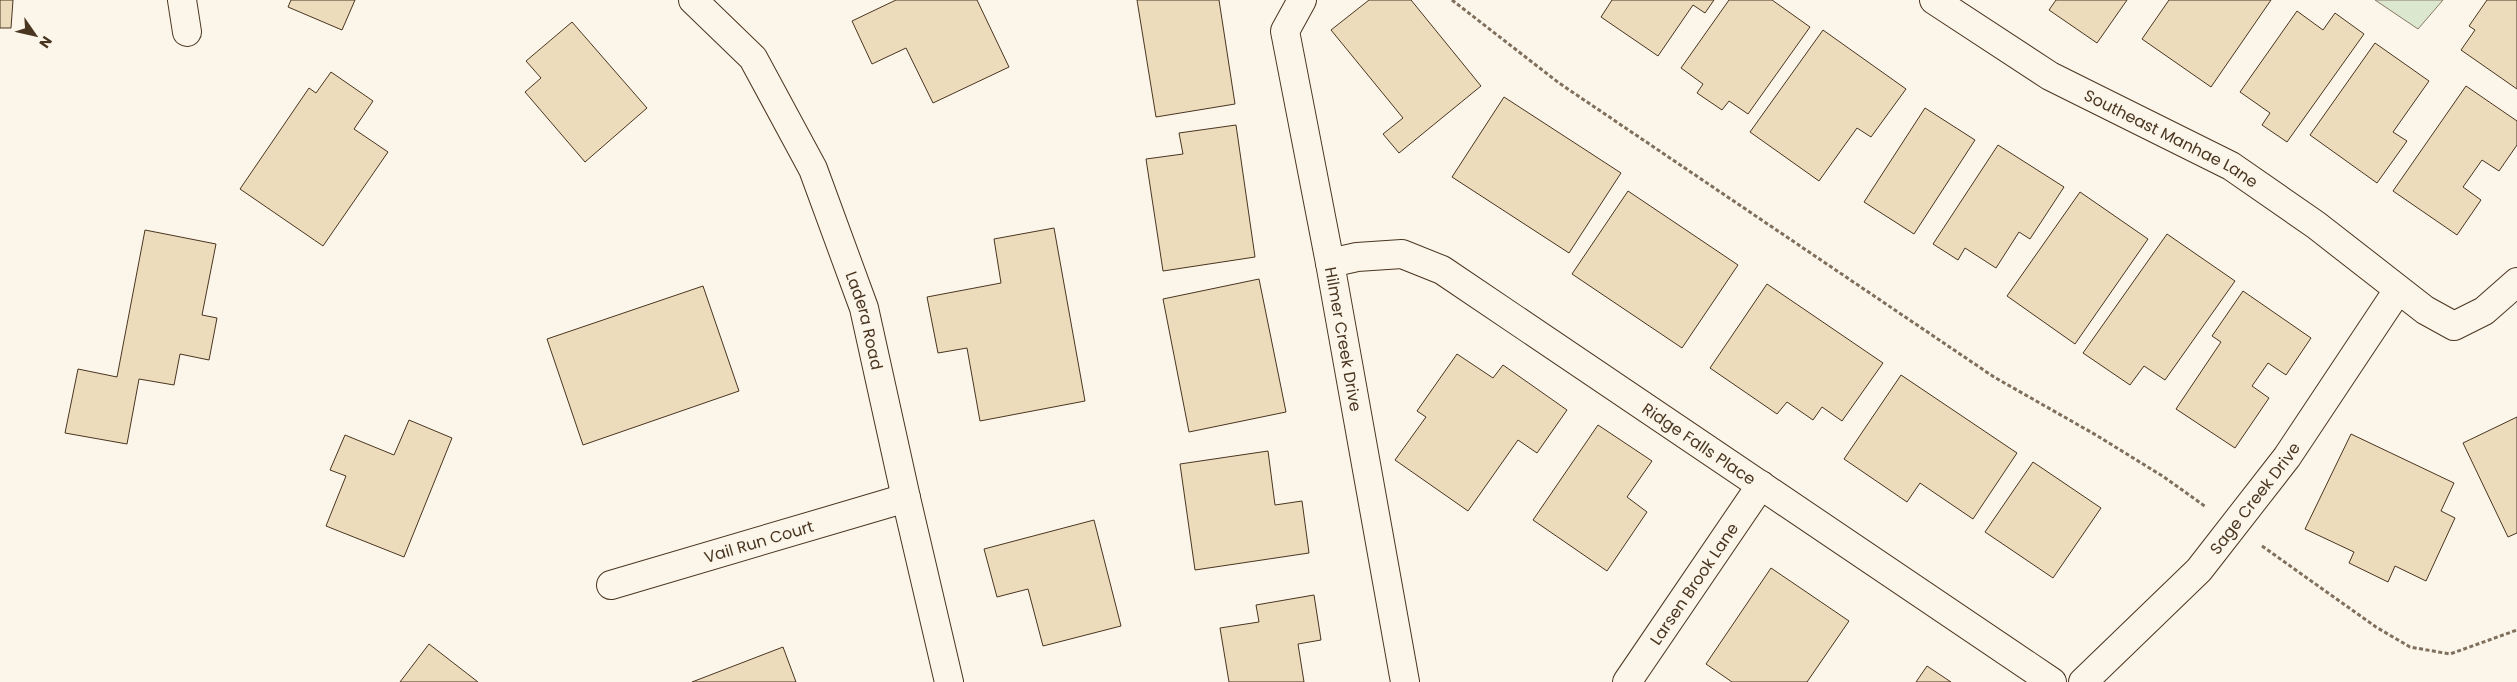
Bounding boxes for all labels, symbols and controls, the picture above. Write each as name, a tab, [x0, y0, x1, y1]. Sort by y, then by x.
north arrow	[10, 10, 60, 60]
text: N	[35, 32, 57, 52]
street label: Southeast Manhae Lane	[2080, 84, 2263, 193]
street label: Hilmer Creek Drive	[1319, 265, 1367, 413]
street label: Ladera Road	[840, 268, 888, 372]
street label: Ridge Falls Place	[1637, 397, 1760, 491]
street label: Sage Creek Drive	[2204, 438, 2306, 559]
street label: Vail Run Court	[701, 515, 816, 569]
street label: Larsen Brook Lane	[1645, 518, 1744, 650]

